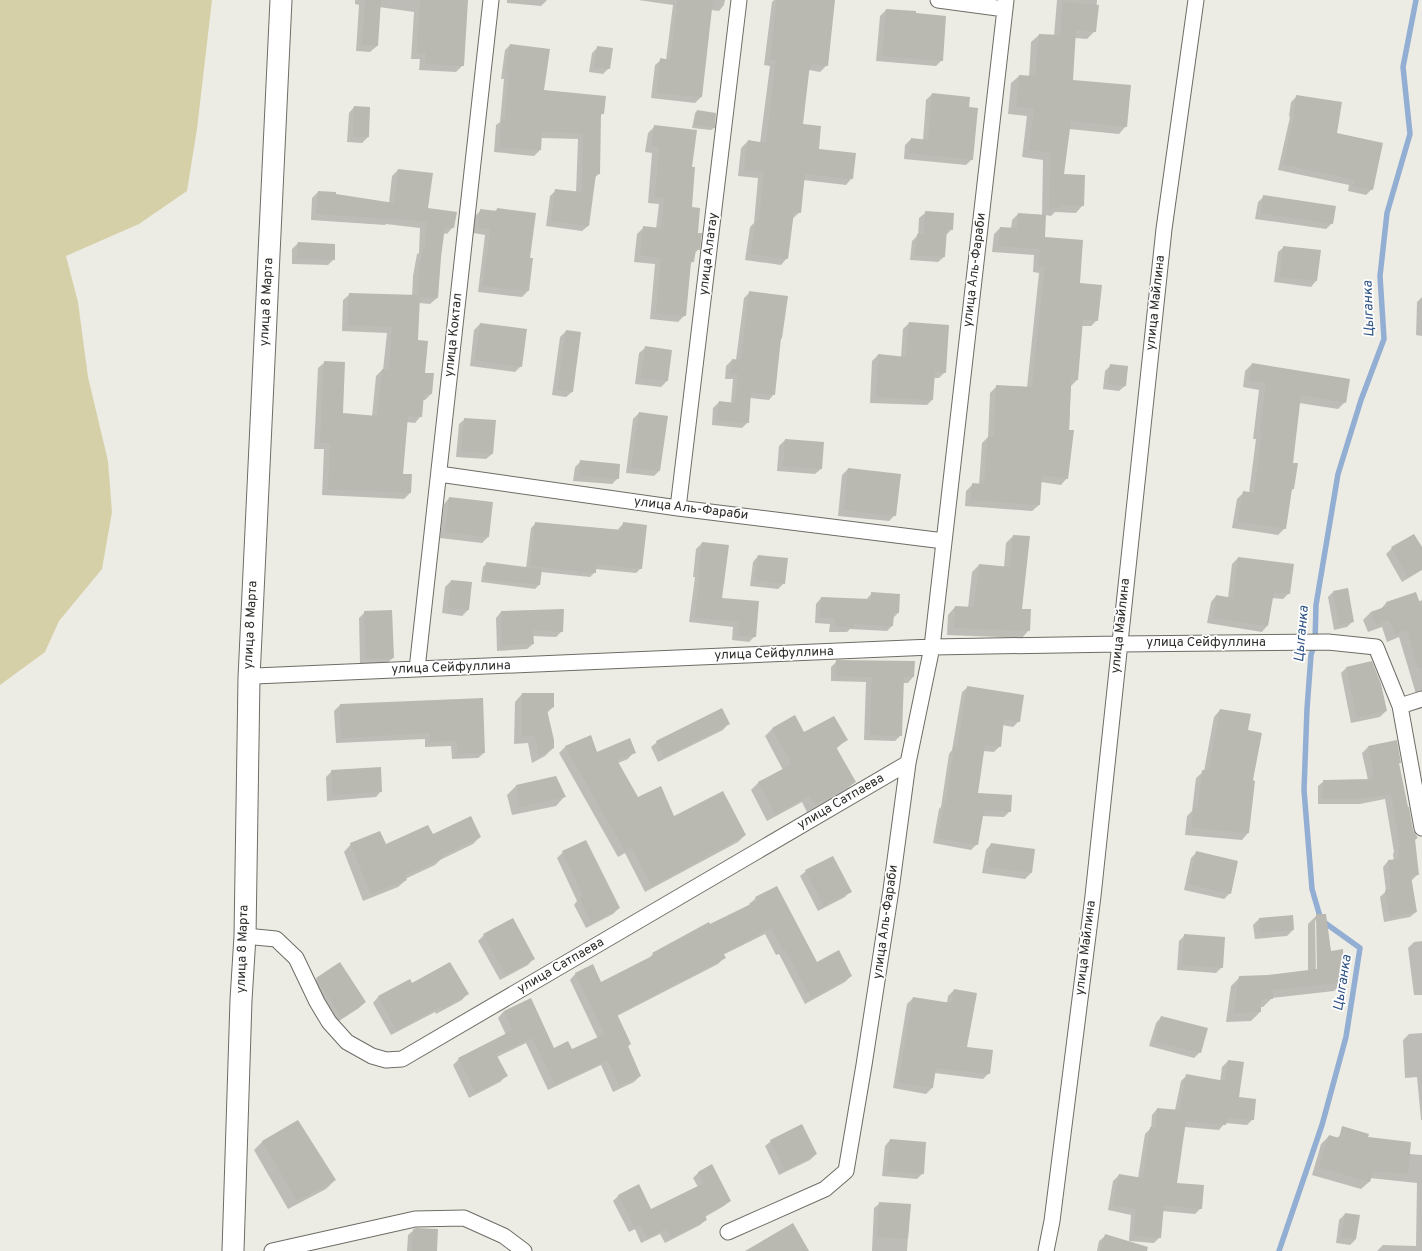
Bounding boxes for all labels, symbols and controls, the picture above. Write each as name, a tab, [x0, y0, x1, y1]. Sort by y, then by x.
street label: улица Алатау	[696, 212, 722, 296]
street label: улица Аль-Фараби	[960, 212, 990, 328]
street label: улица Майлина	[1143, 255, 1169, 351]
street label: улица 8 Марта	[257, 257, 277, 347]
water label: Цыганка	[1359, 280, 1378, 338]
street label: улица Коктал	[442, 292, 466, 378]
street label: улица Аль-Фараби	[633, 494, 749, 524]
street label: улица Майлина	[1108, 578, 1134, 674]
street label: улица 8 Марта	[241, 580, 261, 670]
water label: Цыганка	[1291, 604, 1313, 663]
street label: улица Сейфуллина	[1146, 635, 1266, 651]
street label: улица Сейфуллина	[714, 644, 834, 664]
street label: улица Сейфуллина	[391, 658, 511, 678]
street label: улица Сатпаева	[795, 771, 887, 833]
street label: улица Аль-Фараби	[870, 864, 902, 980]
street label: улица Майлина	[1072, 900, 1100, 996]
street label: улица 8 Марта	[233, 904, 253, 994]
street label: улица Сатпаева	[515, 935, 607, 997]
water label: Цыганка	[1330, 953, 1356, 1012]

